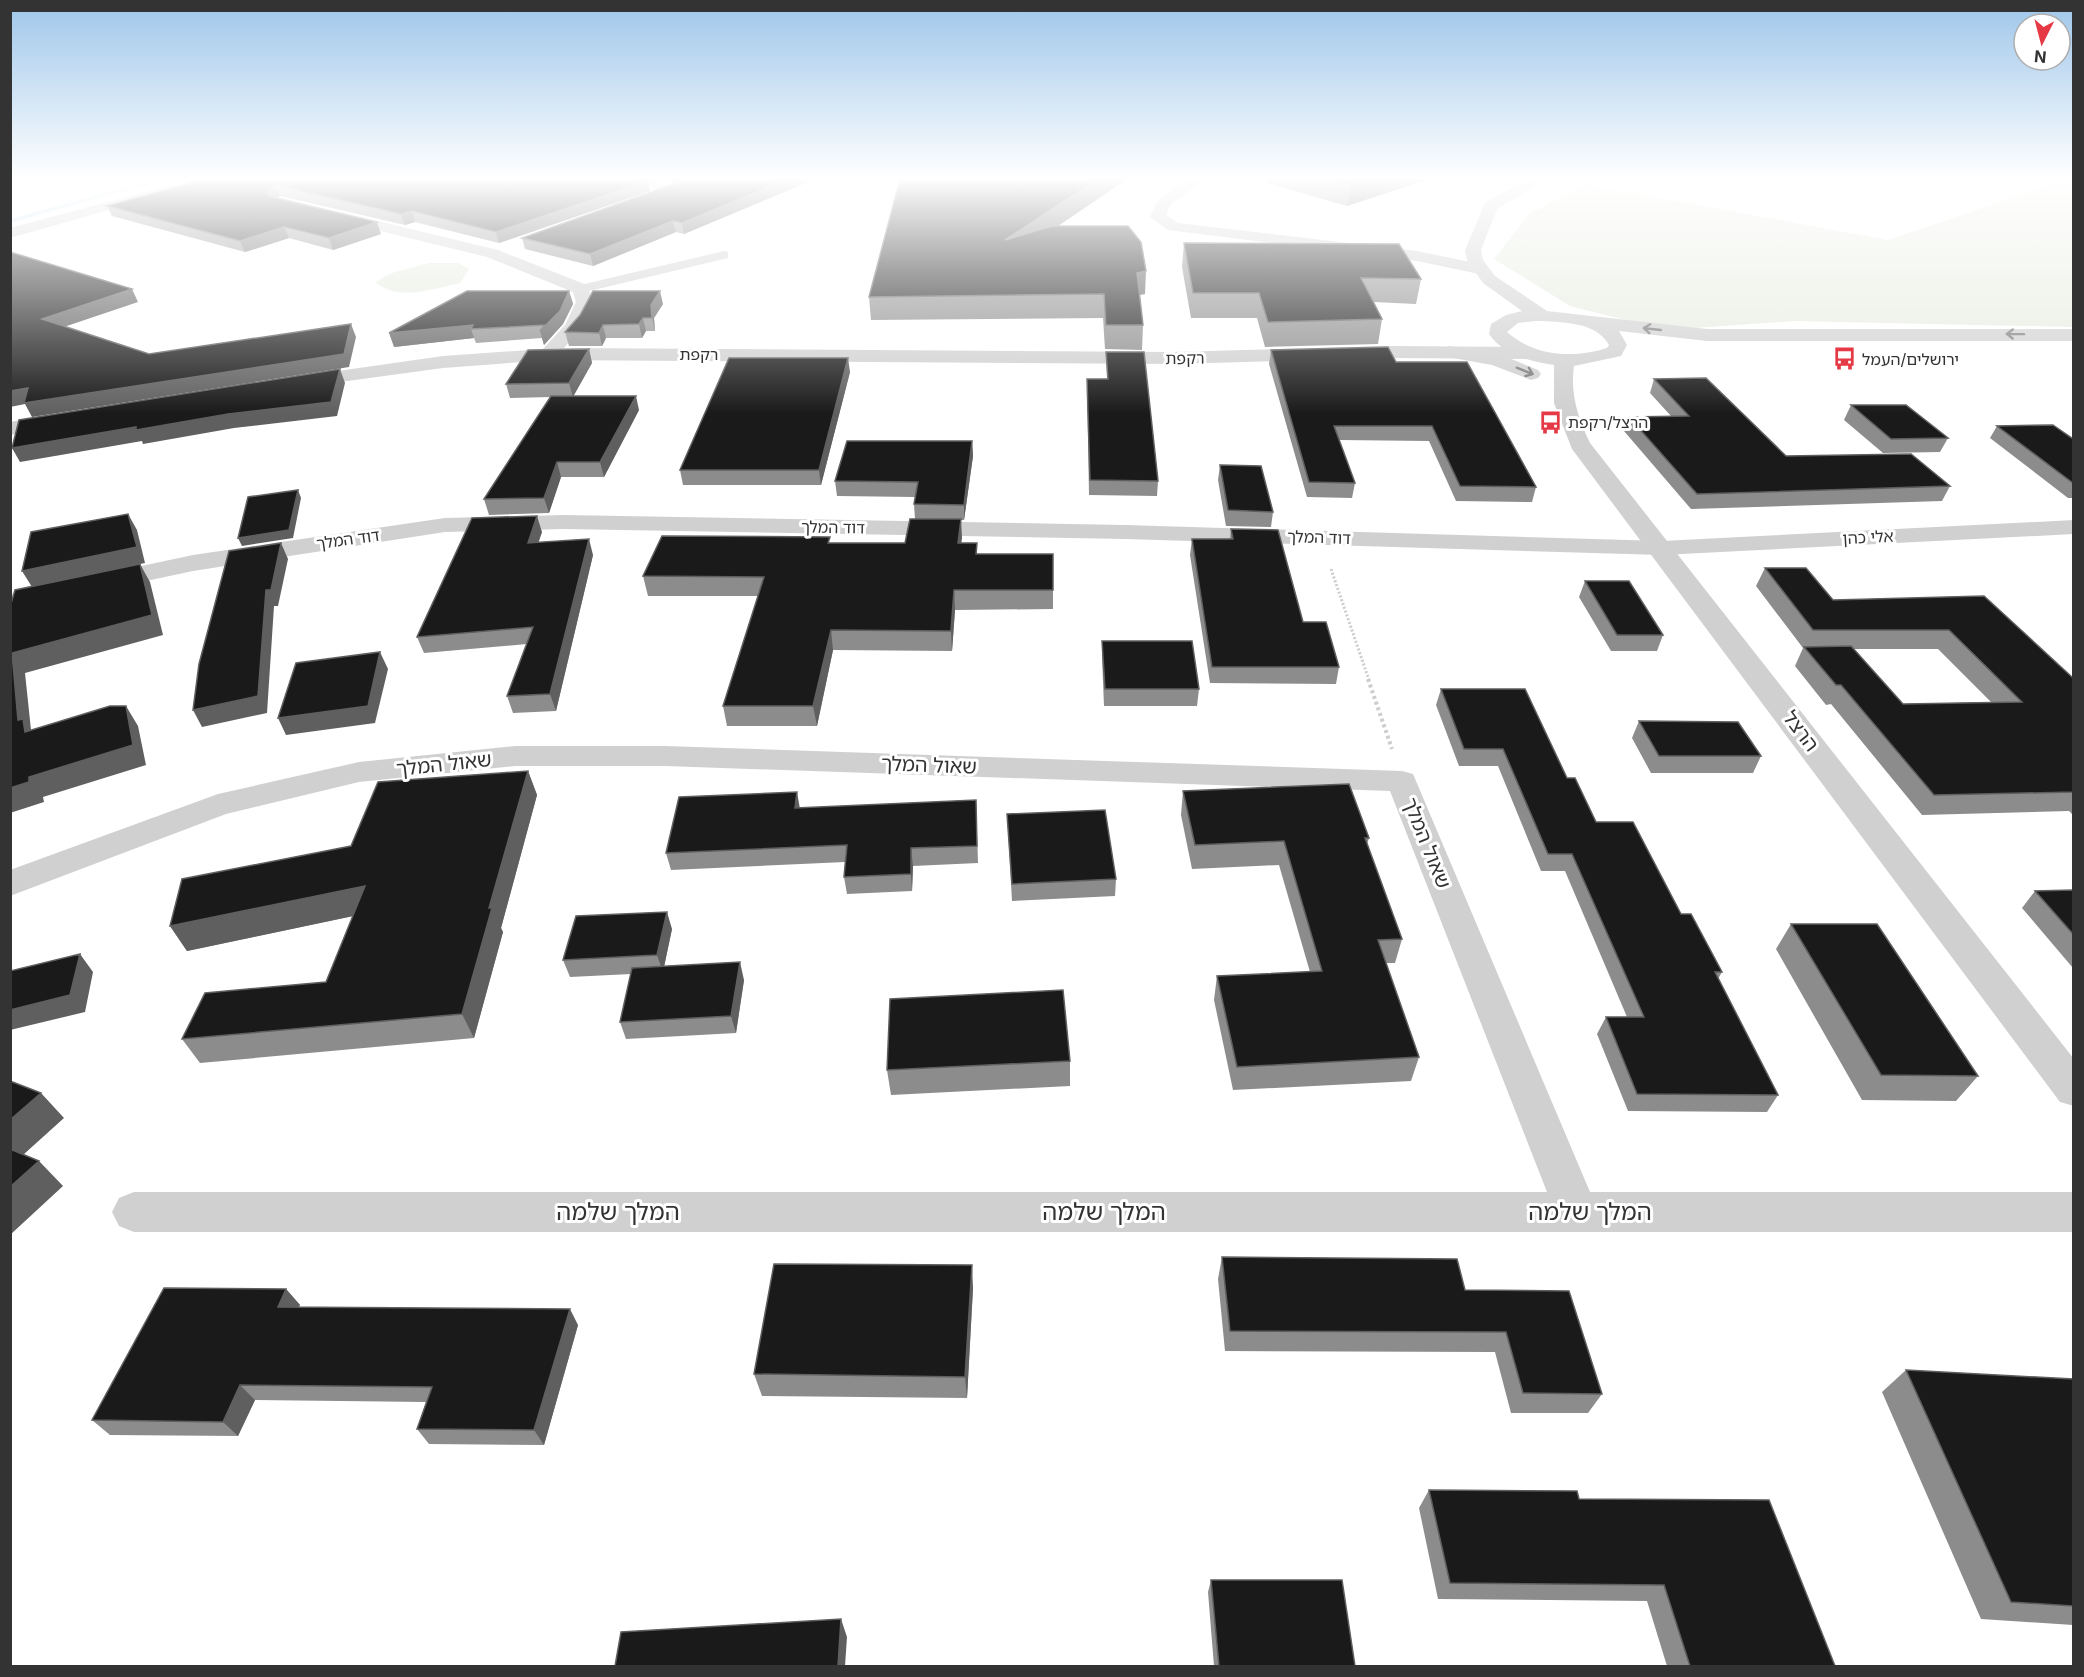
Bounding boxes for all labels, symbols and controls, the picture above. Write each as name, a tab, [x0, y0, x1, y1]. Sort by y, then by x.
north arrow	[2012, 12, 2072, 72]
text: N	[2033, 46, 2048, 68]
one-way arrow	[1643, 323, 1663, 334]
one-way arrow	[2006, 328, 2026, 340]
street label: רקפת	[680, 344, 718, 364]
bus stop icon: ירושלים/העמל	[1831, 346, 1857, 372]
street label: רקפת	[1165, 348, 1205, 368]
place label: ירושלים/העמל	[1862, 349, 1959, 369]
one-way arrow	[1516, 367, 1534, 378]
bus stop icon: הרצל/רקפת	[1537, 409, 1563, 435]
place label: הרצל/רקפת	[1568, 412, 1648, 432]
street label: דוד המלך	[801, 516, 865, 538]
street label: דוד המלך	[315, 525, 381, 553]
street label: דוד המלך	[1287, 526, 1352, 548]
street label: אלי כהן	[1842, 526, 1894, 548]
street label: הרצל	[1778, 706, 1824, 756]
street label: שאול המלך	[395, 747, 493, 781]
street label: שאול המלך	[881, 751, 977, 779]
street label: שאול המלך	[1398, 794, 1456, 892]
street label: המלך שלמה	[556, 1197, 680, 1226]
street label: המלך שלמה	[1042, 1197, 1166, 1226]
street label: המלך שלמה	[1528, 1197, 1652, 1226]

